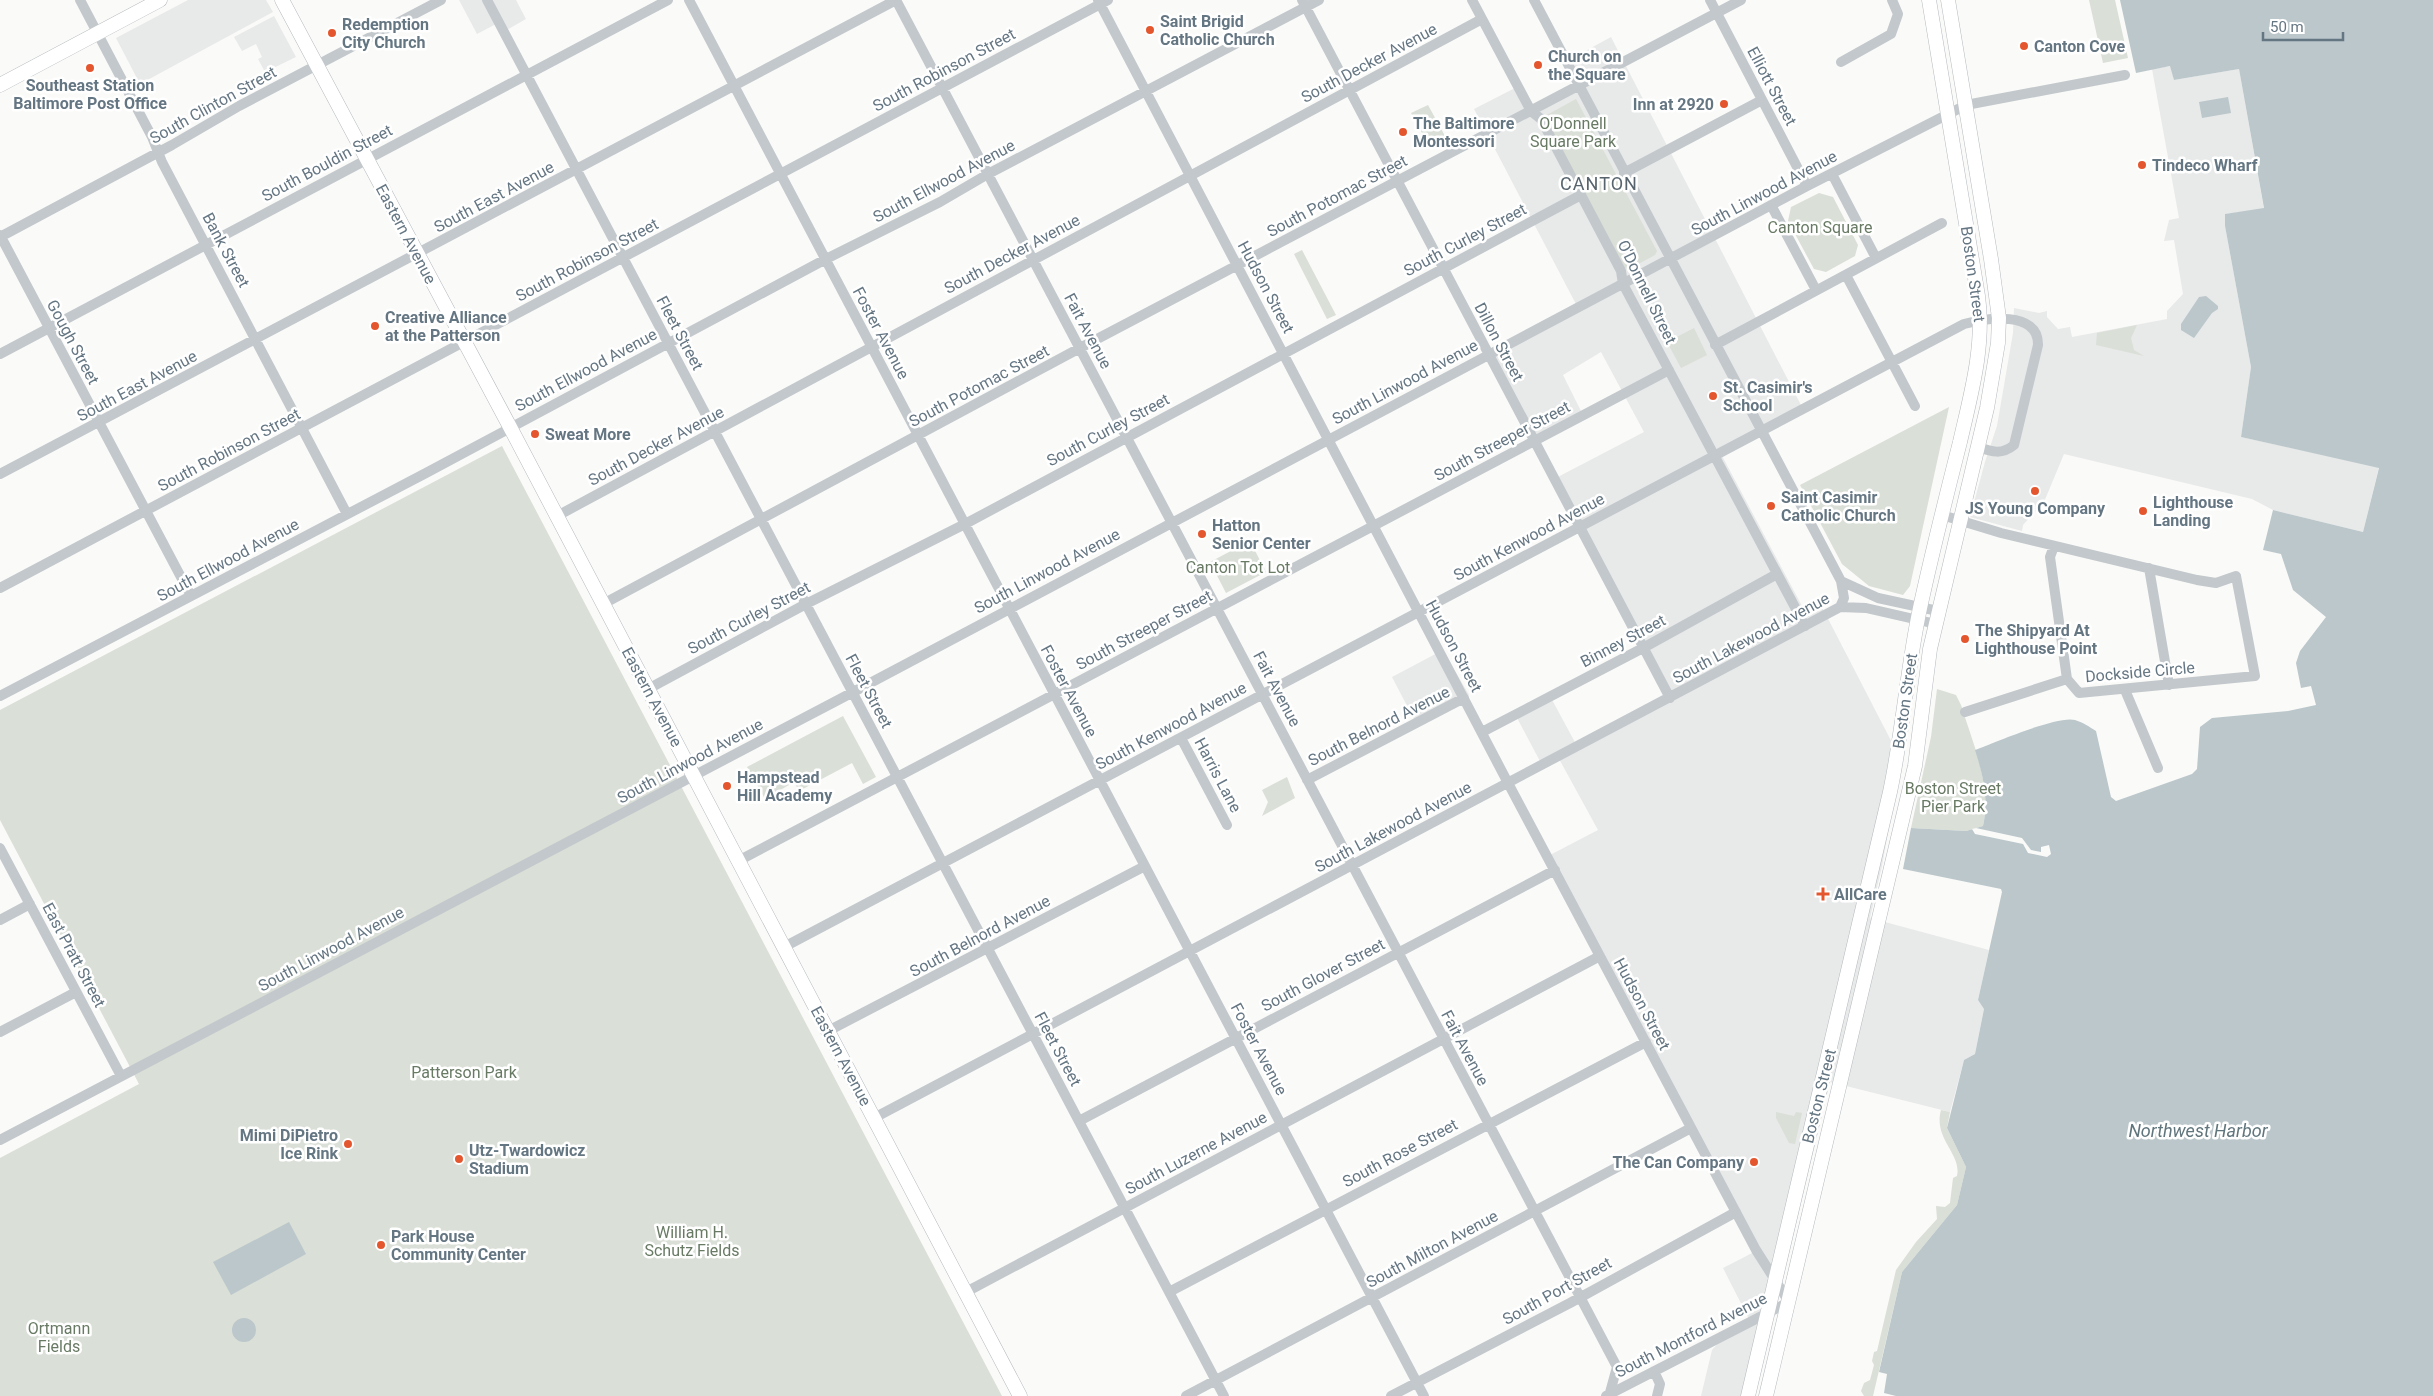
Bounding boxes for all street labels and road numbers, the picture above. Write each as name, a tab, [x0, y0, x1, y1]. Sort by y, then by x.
street label: South Decker Avenue	[1298, 19, 1440, 107]
street label: South Robinson Street	[870, 24, 1018, 116]
street label: Elliott Street	[1743, 43, 1801, 129]
street label: South Clinton Street	[146, 62, 280, 148]
street label: South Bouldin Street	[258, 121, 396, 205]
street label: South Ellwood Avenue	[870, 136, 1018, 226]
street label: South Linwood Avenue	[1688, 146, 1840, 240]
street label: South Potomac Street	[1264, 151, 1410, 241]
street label: South East Avenue	[431, 157, 557, 237]
street label: Eastern Avenue	[372, 181, 440, 287]
street label: South Curley Street	[1400, 200, 1530, 280]
street label: Bank Street	[198, 209, 254, 291]
street label: South Decker Avenue	[941, 210, 1083, 298]
street label: South Robinson Street	[513, 214, 661, 306]
street label: Boston Street	[1957, 225, 1989, 323]
street label: O'Donnell Street	[1614, 237, 1680, 347]
street label: Hudson Street	[1234, 238, 1298, 336]
street label: Foster Avenue	[849, 284, 913, 382]
street label: Fait Avenue	[1060, 290, 1116, 372]
street label: Fleet Street	[653, 293, 707, 373]
street label: Gough Street	[43, 297, 103, 387]
street label: Dillon Street	[1470, 299, 1528, 385]
street label: South Ellwood Avenue	[512, 325, 660, 415]
street label: South Linwood Avenue	[1329, 335, 1481, 429]
street label: South Potomac Street	[906, 341, 1052, 431]
street label: South East Avenue	[74, 346, 200, 426]
street label: South Curley Street	[1043, 390, 1173, 470]
street label: South Streeper Street	[1431, 397, 1573, 485]
street label: South Decker Avenue	[585, 402, 727, 490]
street label: South Robinson Street	[155, 404, 303, 496]
street label: South Kenwood Avenue	[1450, 489, 1608, 585]
street label: South Ellwood Avenue	[154, 515, 302, 605]
street label: South Linwood Avenue	[971, 524, 1123, 618]
street label: South Curley Street	[684, 578, 814, 658]
street label: South Streeper Street	[1073, 586, 1215, 674]
street label: South Lakewood Avenue	[1669, 589, 1833, 687]
street label: Hudson Street	[1422, 597, 1486, 695]
street label: Binney Street	[1577, 611, 1669, 671]
street label: Foster Avenue	[1037, 642, 1101, 740]
street label: Eastern Avenue	[618, 644, 686, 750]
street label: Fait Avenue	[1249, 648, 1305, 730]
street label: Fleet Street	[842, 651, 896, 731]
street label: Boston Street	[1889, 652, 1921, 750]
street label: Dockside Circle	[2084, 658, 2196, 686]
street label: South Kenwood Avenue	[1092, 678, 1250, 774]
street label: South Belnord Avenue	[1305, 682, 1453, 770]
street label: South Linwood Avenue	[614, 714, 766, 808]
street label: Harris Lane	[1190, 734, 1246, 816]
street label: South Lakewood Avenue	[1311, 778, 1475, 876]
street label: South Belnord Avenue	[907, 891, 1053, 981]
street label: East Pratt Street	[38, 899, 110, 1011]
street label: South Linwood Avenue	[255, 902, 407, 996]
street label: South Glover Street	[1258, 934, 1388, 1016]
street label: Hudson Street	[1610, 955, 1674, 1053]
street label: Foster Avenue	[1227, 1000, 1291, 1098]
street label: Eastern Avenue	[807, 1003, 875, 1109]
street label: Fait Avenue	[1437, 1007, 1493, 1089]
street label: Fleet Street	[1031, 1009, 1085, 1089]
street label: Boston Street	[1798, 1047, 1840, 1145]
street label: South Luzerne Avenue	[1122, 1108, 1270, 1198]
street label: South Rose Street	[1339, 1115, 1461, 1191]
street label: South Milton Avenue	[1363, 1206, 1501, 1292]
street label: South Port Street	[1499, 1253, 1615, 1329]
street label: South Montford Avenue	[1612, 1288, 1770, 1382]

